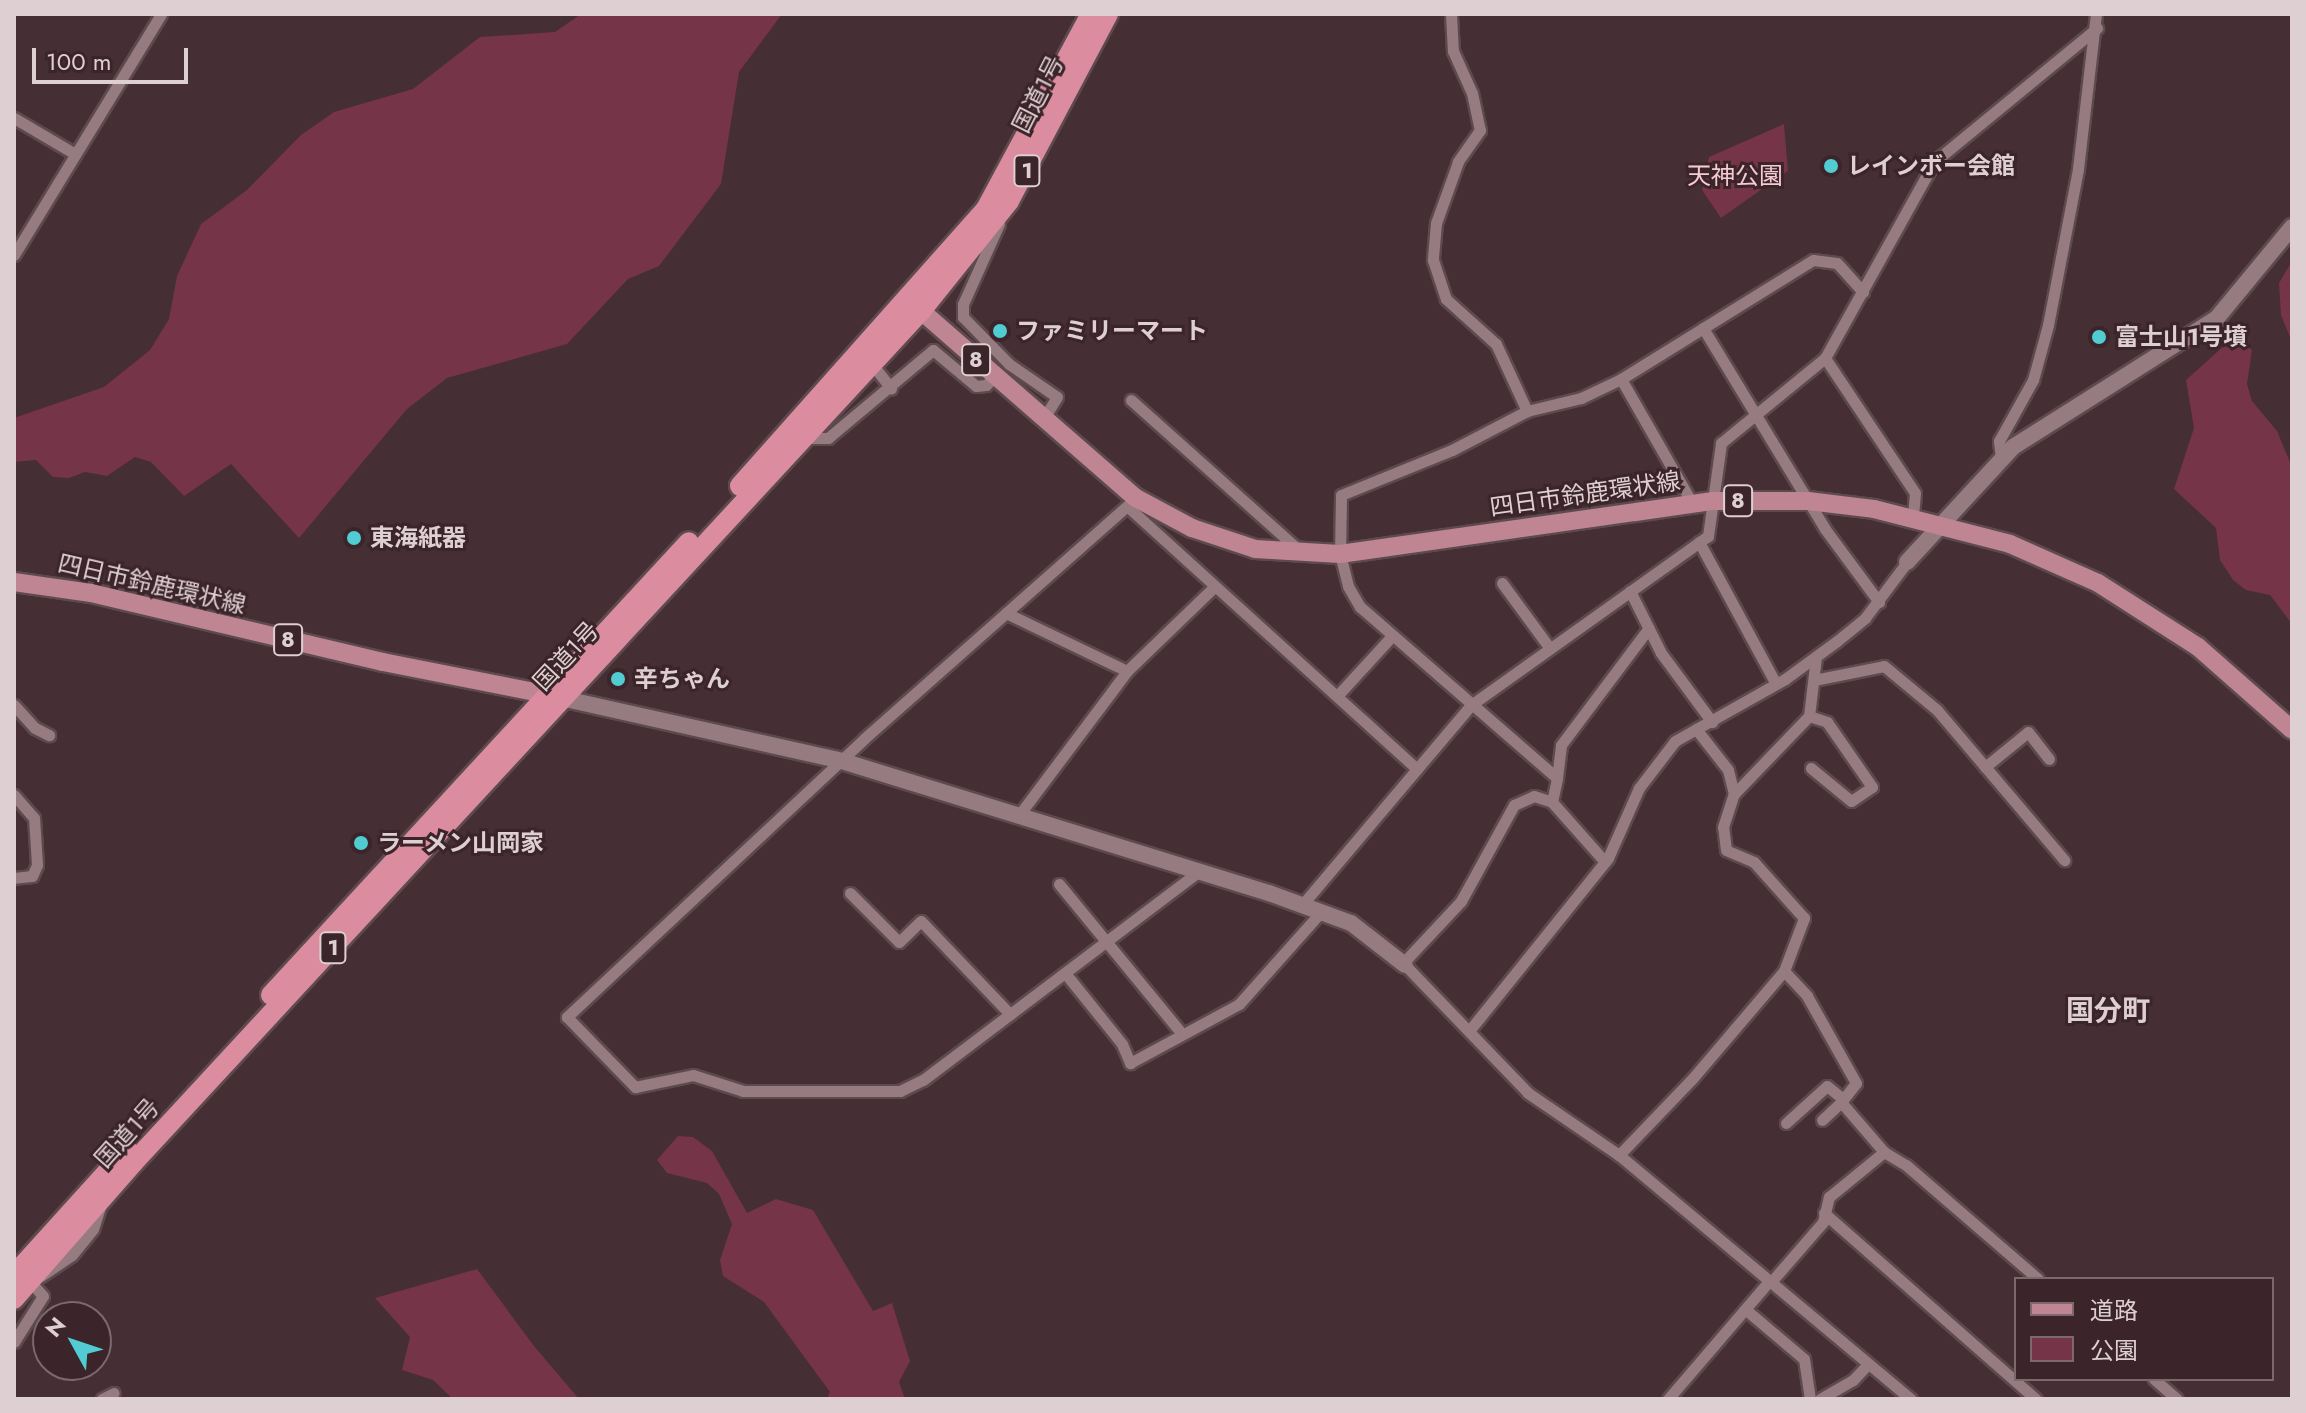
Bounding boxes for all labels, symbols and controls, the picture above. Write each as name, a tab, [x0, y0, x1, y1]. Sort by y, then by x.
scale bar	[36, 32, 192, 82]
text: 100 m	[46, 44, 112, 79]
street label: 国道1号	[1006, 51, 1070, 137]
place label: レインボー会館	[1847, 152, 2015, 180]
road number: 1	[1013, 153, 1041, 189]
marker: レインボー会館	[1822, 157, 1840, 175]
park label: 天神公園	[1687, 162, 1783, 190]
place label: ファミリーマート	[1016, 317, 1208, 345]
marker: ファミリーマート	[991, 322, 1009, 340]
place label: 富士山1号墳	[2115, 323, 2247, 351]
marker: 富士山1号墳	[2090, 328, 2108, 346]
road number: 8	[960, 342, 992, 378]
street label: 四日市鈴鹿環状線	[1488, 466, 1682, 522]
road number: 8	[1722, 483, 1754, 519]
place label: 東海紙器	[370, 524, 466, 552]
marker: 東海紙器	[345, 529, 363, 547]
street label: 四日市鈴鹿環状線	[55, 548, 249, 620]
street label: 国道1号	[527, 616, 605, 696]
road number: 8	[272, 622, 304, 658]
place label: 辛ちゃん	[634, 665, 730, 693]
marker: 辛ちゃん	[609, 670, 627, 688]
place label: ラーメン山岡家	[377, 829, 545, 857]
marker: ラーメン山岡家	[352, 834, 370, 852]
road number: 1	[319, 930, 347, 966]
district label: 国分町	[2066, 994, 2150, 1028]
street label: 国道1号	[89, 1093, 165, 1173]
legend	[2014, 1277, 2274, 1381]
text: 道路	[2090, 1293, 2138, 1328]
north arrow	[32, 1301, 112, 1381]
text: N	[37, 1310, 73, 1344]
text: 公園	[2090, 1333, 2138, 1368]

